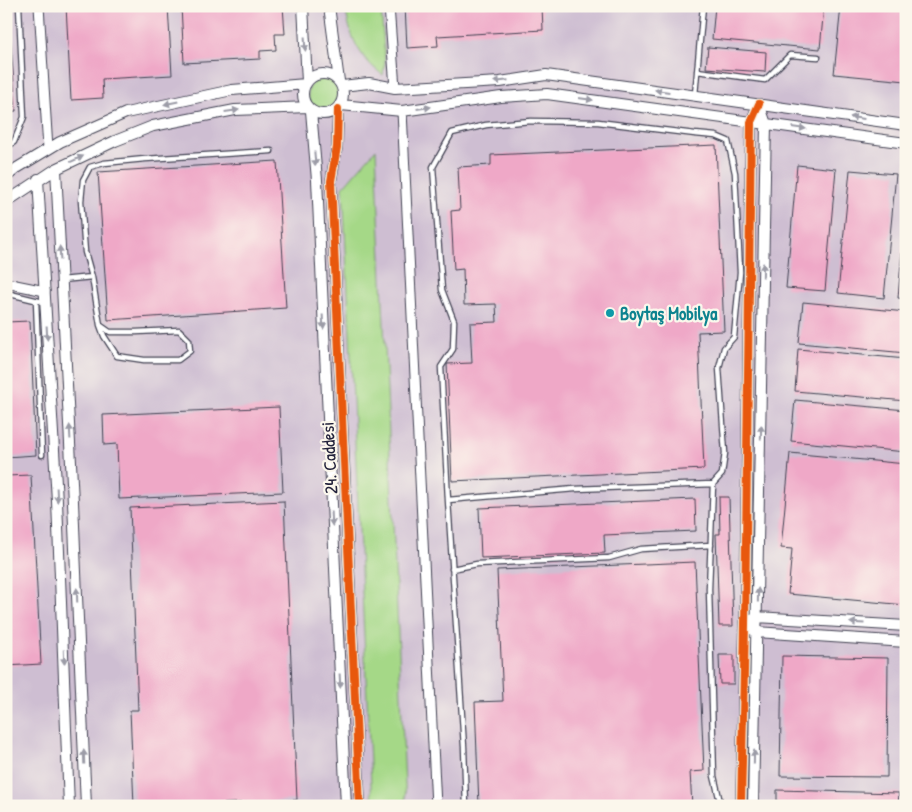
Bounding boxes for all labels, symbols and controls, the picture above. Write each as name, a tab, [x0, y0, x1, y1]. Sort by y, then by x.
one-way arrow	[302, 36, 310, 52]
one-way arrow	[492, 77, 508, 85]
one-way arrow	[653, 87, 669, 95]
one-way arrow	[578, 96, 594, 104]
one-way arrow	[164, 99, 179, 107]
one-way arrow	[417, 103, 433, 111]
one-way arrow	[224, 107, 240, 115]
one-way arrow	[849, 114, 865, 122]
one-way arrow	[791, 125, 807, 133]
one-way arrow	[311, 152, 319, 168]
one-way arrow	[70, 154, 84, 162]
one-way arrow	[56, 244, 64, 260]
one-way arrow	[760, 261, 768, 277]
place label: Boytaş Mobilya	[620, 301, 718, 327]
marker: Boytaş Mobilya	[604, 307, 616, 319]
one-way arrow	[320, 314, 328, 330]
one-way arrow	[44, 325, 52, 341]
street label: 24. Caddesi	[315, 421, 343, 495]
one-way arrow	[65, 424, 73, 440]
one-way arrow	[757, 424, 765, 440]
one-way arrow	[54, 487, 62, 503]
one-way arrow	[329, 511, 337, 527]
one-way arrow	[73, 586, 81, 602]
one-way arrow	[754, 586, 762, 602]
one-way arrow	[849, 618, 865, 626]
one-way arrow	[60, 650, 68, 666]
one-way arrow	[336, 674, 344, 690]
one-way arrow	[80, 749, 88, 765]
one-way arrow	[750, 749, 758, 765]

